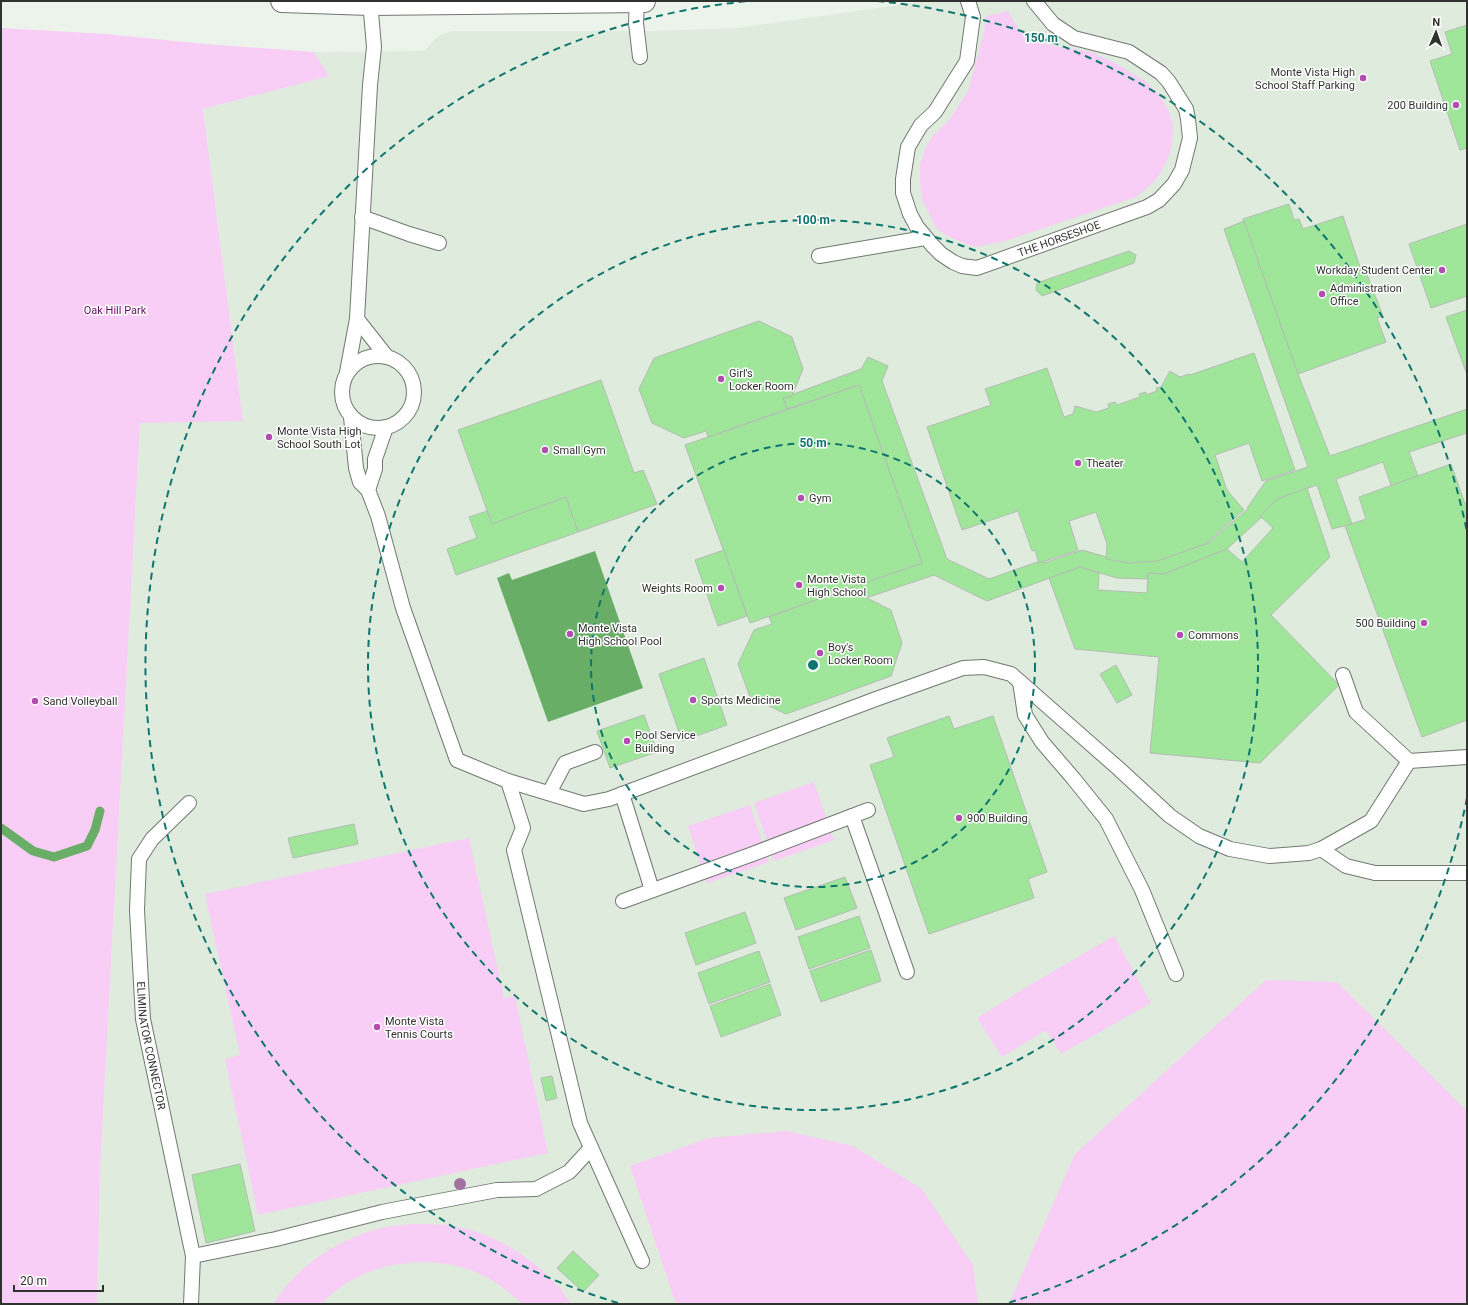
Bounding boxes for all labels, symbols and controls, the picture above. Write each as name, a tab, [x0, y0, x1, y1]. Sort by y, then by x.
north arrow	[1416, 12, 1456, 52]
text: N	[1432, 16, 1441, 29]
text: 150 m	[1024, 31, 1058, 45]
place label: Monte Vista High School Staff Parking	[1255, 66, 1355, 92]
marker: Monte Vista High School Staff Parking	[1358, 73, 1368, 83]
place label: 200 Building	[1387, 99, 1448, 112]
marker: 200 Building	[1451, 100, 1461, 110]
text: 100 m	[796, 213, 830, 227]
street label: THE HORSESHOE	[1016, 218, 1102, 259]
place label: Workday Student Center	[1316, 264, 1434, 277]
marker: Workday Student Center	[1437, 265, 1447, 275]
place label: Administration Office	[1330, 282, 1402, 308]
marker: Administration Office	[1317, 289, 1327, 299]
park label: Oak Hill Park	[84, 304, 147, 317]
place label: Girl's Locker Room	[729, 367, 794, 393]
marker: Girl's Locker Room	[716, 374, 726, 384]
place label: Monte Vista High School South Lot	[277, 425, 362, 451]
marker: Monte Vista High School South Lot	[264, 432, 274, 442]
text: 50 m	[799, 436, 827, 450]
place label: Small Gym	[553, 444, 606, 457]
marker: Small Gym	[540, 445, 550, 455]
place label: Theater	[1086, 457, 1124, 470]
marker: Theater	[1073, 458, 1083, 468]
place label: Gym	[809, 492, 831, 505]
marker: Gym	[796, 493, 806, 503]
place label: Monte Vista High School	[807, 573, 866, 599]
marker: Monte Vista High School	[794, 580, 804, 590]
place label: Weights Room	[642, 582, 713, 595]
marker: Weights Room	[716, 583, 726, 593]
place label: 500 Building	[1355, 617, 1416, 630]
marker: 500 Building	[1419, 618, 1429, 628]
place label: Monte Vista High School Pool	[578, 622, 662, 648]
marker: Monte Vista High School Pool	[565, 629, 575, 639]
place label: Commons	[1188, 629, 1239, 642]
marker: Commons	[1175, 630, 1185, 640]
place label: Boy's Locker Room	[828, 641, 893, 667]
marker: Boy's Locker Room	[815, 648, 825, 658]
centre of rings	[806, 658, 820, 672]
place label: Sports Medicine	[701, 694, 781, 707]
place label: Sand Volleyball	[43, 695, 117, 708]
marker: Sports Medicine	[688, 695, 698, 705]
marker: Sand Volleyball	[30, 696, 40, 706]
place label: Pool Service Building	[635, 729, 696, 755]
marker: Pool Service Building	[622, 736, 632, 746]
place label: 900 Building	[967, 812, 1028, 825]
marker: 900 Building	[954, 813, 964, 823]
street label: ELIMINATOR CONNECTOR	[134, 981, 168, 1111]
place label: Monte Vista Tennis Courts	[385, 1015, 453, 1041]
marker: Monte Vista Tennis Courts	[372, 1022, 382, 1032]
scale bar	[14, 1267, 103, 1293]
text: 20 m	[20, 1274, 47, 1288]

